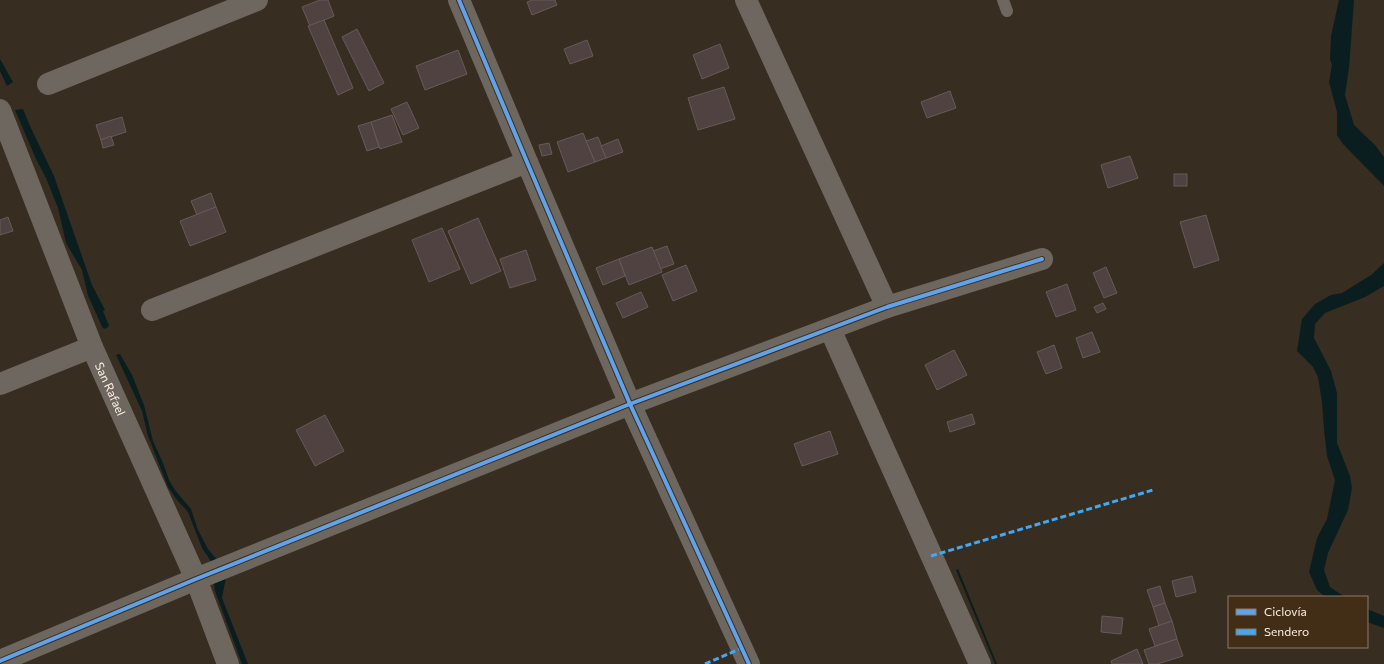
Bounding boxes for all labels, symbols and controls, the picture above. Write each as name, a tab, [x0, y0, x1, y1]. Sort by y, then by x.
street label: San Rafael	[93, 360, 129, 418]
legend	[1228, 596, 1368, 648]
text: Ciclovía	[1264, 604, 1307, 618]
text: Sendero	[1264, 624, 1309, 638]

